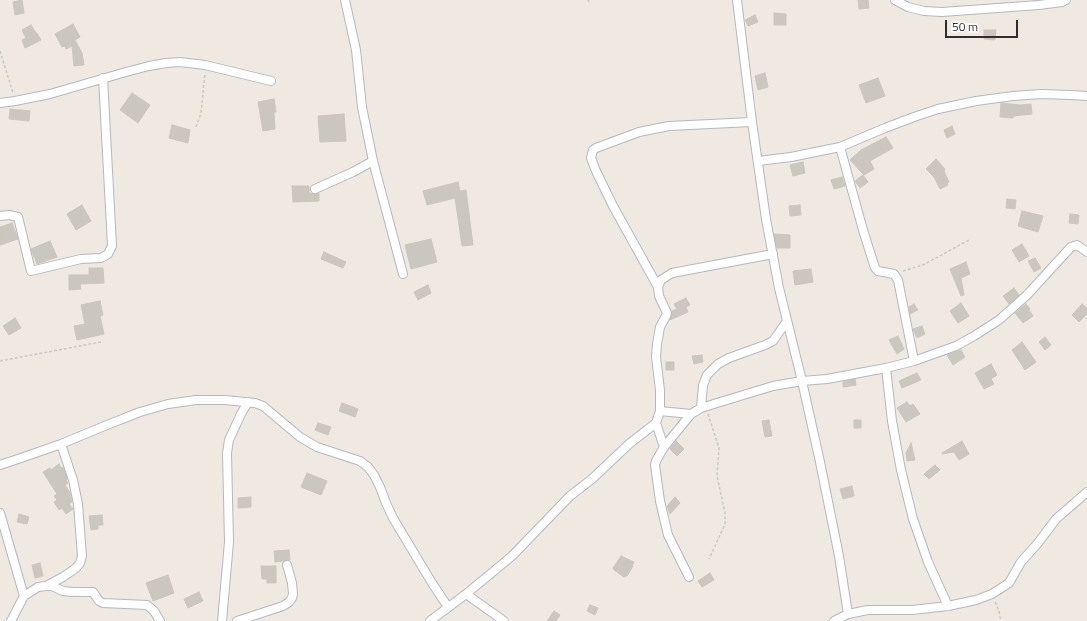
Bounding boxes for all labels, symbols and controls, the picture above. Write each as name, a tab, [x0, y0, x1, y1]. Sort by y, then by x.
scale bar	[947, 12, 1020, 38]
text: 50 m	[952, 17, 978, 36]

